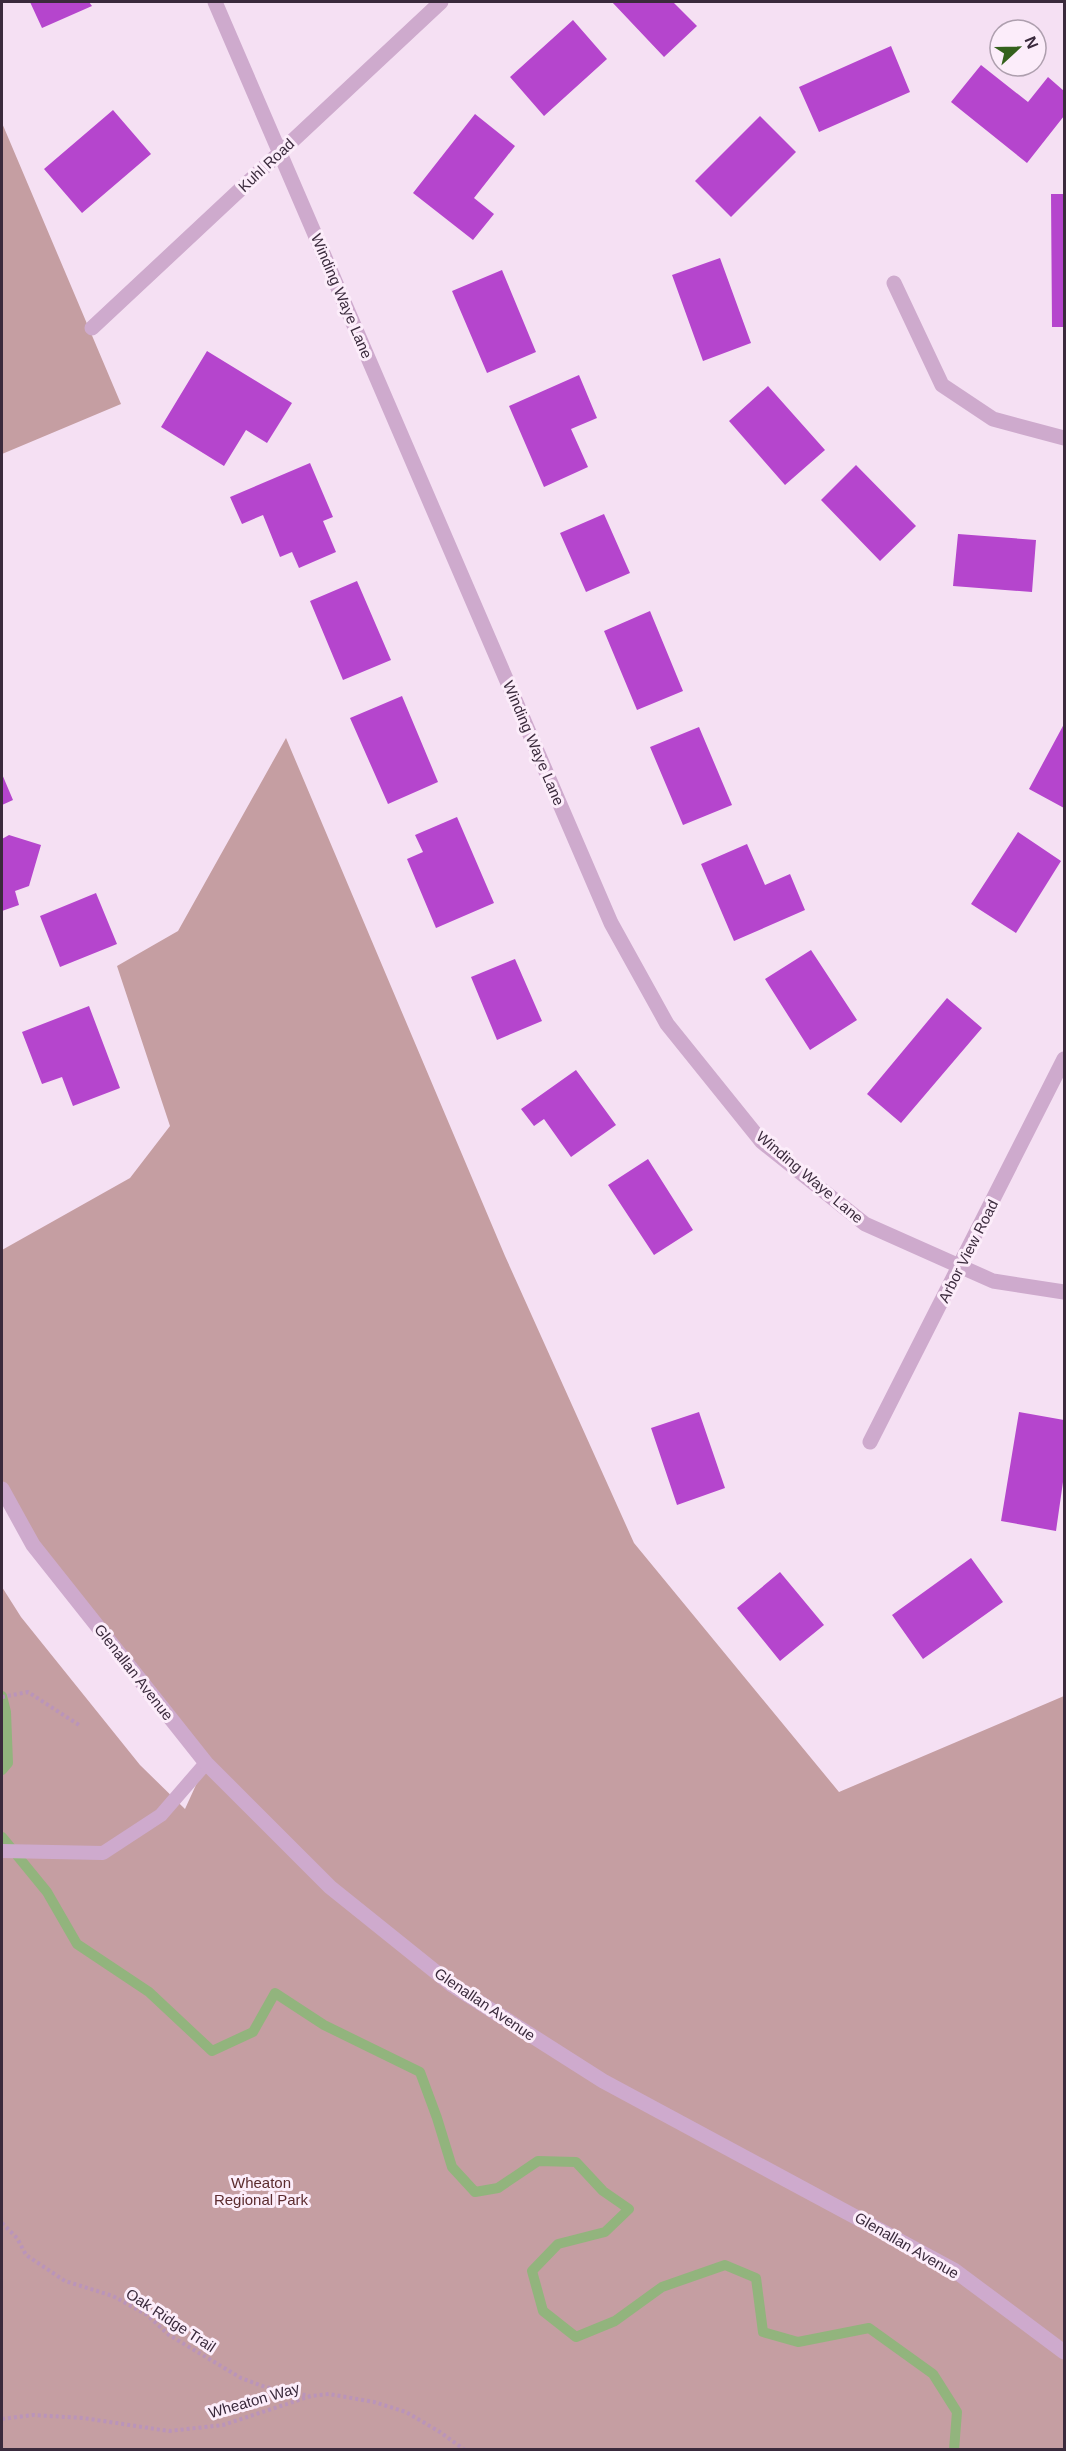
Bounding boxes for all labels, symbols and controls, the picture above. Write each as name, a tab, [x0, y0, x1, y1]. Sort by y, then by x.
north arrow	[988, 18, 1048, 78]
text: N	[1021, 34, 1041, 51]
street label: Kuhl Road	[235, 135, 297, 195]
street label: Winding Waye Lane	[308, 231, 376, 361]
street label: Winding Waye Lane	[500, 678, 568, 808]
street label: Winding Waye Lane	[753, 1128, 867, 1226]
street label: Arbor View Road	[935, 1197, 1001, 1305]
street label: Glenallan Avenue	[91, 1621, 177, 1723]
street label: Glenallan Avenue	[432, 1964, 538, 2044]
park label: Wheaton Regional Park	[214, 2174, 309, 2208]
street label: Glenallan Avenue	[852, 2208, 962, 2282]
street label: Oak Ridge Trail	[123, 2285, 219, 2355]
street label: Wheaton Way	[207, 2379, 302, 2421]

